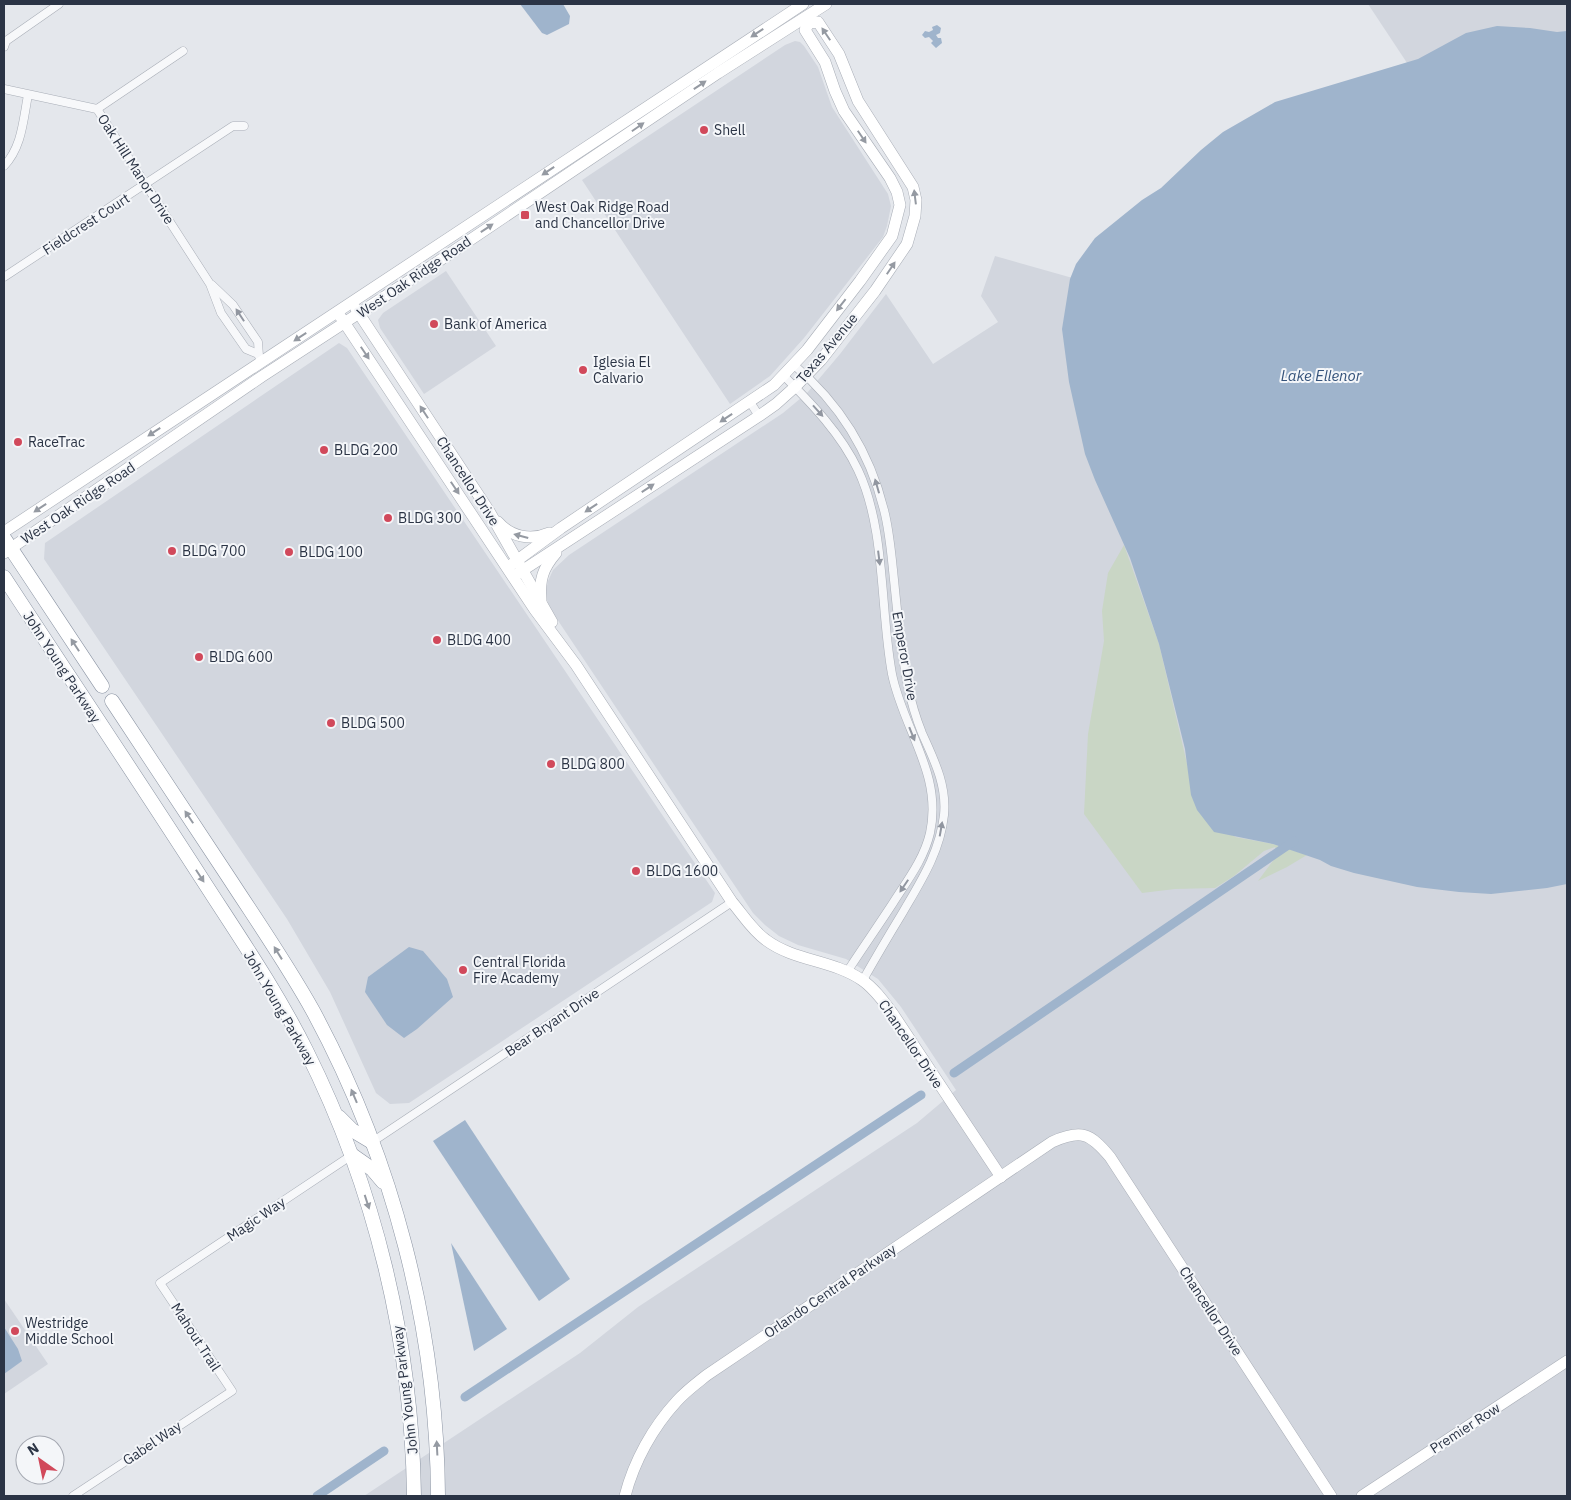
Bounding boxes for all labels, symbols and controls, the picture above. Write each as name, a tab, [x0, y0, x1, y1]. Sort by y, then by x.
one-way arrow	[821, 28, 831, 41]
one-way arrow	[750, 29, 763, 38]
one-way arrow	[693, 80, 706, 90]
street label: Oak Hill Manor Drive	[94, 110, 179, 228]
place label: Shell	[714, 121, 746, 139]
one-way arrow	[632, 122, 645, 132]
marker: Shell	[698, 124, 710, 136]
one-way arrow	[857, 130, 867, 143]
one-way arrow	[541, 167, 555, 176]
street label: Fieldcrest Court	[39, 189, 133, 259]
one-way arrow	[911, 189, 919, 205]
place label: West Oak Ridge Road and Chancellor Drive	[535, 198, 669, 232]
marker: West Oak Ridge Road and Chancellor Drive	[519, 209, 531, 221]
one-way arrow	[480, 223, 494, 233]
street label: West Oak Ridge Road	[353, 232, 475, 322]
one-way arrow	[886, 261, 896, 275]
one-way arrow	[836, 299, 847, 312]
one-way arrow	[236, 309, 245, 322]
street label: Texas Avenue	[792, 309, 862, 387]
place label: Bank of America	[444, 315, 547, 333]
marker: Bank of America	[428, 318, 440, 330]
one-way arrow	[294, 332, 307, 342]
one-way arrow	[360, 346, 370, 360]
place label: Iglesia El Calvario	[593, 353, 651, 387]
marker: Iglesia El Calvario	[577, 364, 589, 376]
water label: Lake Ellenor	[1281, 366, 1362, 385]
one-way arrow	[419, 405, 429, 419]
one-way arrow	[812, 405, 824, 417]
one-way arrow	[720, 413, 733, 423]
one-way arrow	[147, 427, 160, 437]
place label: RaceTrac	[28, 433, 85, 451]
street label: Chancellor Drive	[432, 433, 504, 529]
marker: RaceTrac	[12, 436, 24, 448]
place label: BLDG 200	[334, 441, 398, 459]
marker: BLDG 200	[318, 444, 330, 456]
street label: West Oak Ridge Road	[17, 458, 139, 548]
one-way arrow	[873, 479, 881, 494]
one-way arrow	[450, 482, 460, 495]
one-way arrow	[641, 484, 655, 493]
one-way arrow	[33, 503, 47, 512]
one-way arrow	[584, 503, 598, 513]
place label: BLDG 300	[398, 509, 462, 527]
marker: BLDG 300	[382, 512, 394, 524]
one-way arrow	[514, 531, 529, 539]
place label: BLDG 700	[182, 542, 246, 560]
place label: BLDG 100	[299, 543, 363, 561]
marker: BLDG 700	[166, 545, 178, 557]
marker: BLDG 100	[283, 546, 295, 558]
one-way arrow	[875, 550, 883, 566]
street label: John Young Parkway	[19, 608, 105, 726]
street label: Emperor Drive	[888, 610, 922, 702]
place label: BLDG 400	[447, 631, 511, 649]
marker: BLDG 400	[431, 634, 443, 646]
one-way arrow	[70, 639, 80, 652]
place label: BLDG 600	[209, 648, 273, 666]
marker: BLDG 600	[193, 651, 205, 663]
place label: BLDG 500	[341, 714, 405, 732]
marker: BLDG 500	[325, 717, 337, 729]
one-way arrow	[909, 726, 917, 741]
place label: BLDG 800	[561, 755, 625, 773]
marker: BLDG 800	[545, 758, 557, 770]
one-way arrow	[184, 810, 193, 824]
one-way arrow	[938, 821, 946, 837]
place label: BLDG 1600	[646, 862, 718, 880]
marker: BLDG 1600	[630, 865, 642, 877]
one-way arrow	[195, 870, 205, 883]
one-way arrow	[899, 879, 909, 893]
one-way arrow	[274, 946, 283, 959]
street label: John Young Parkway	[240, 947, 320, 1069]
place label: Central Florida Fire Academy	[473, 953, 566, 987]
marker: Central Florida Fire Academy	[457, 964, 469, 976]
street label: Bear Bryant Drive	[501, 984, 603, 1060]
street label: Chancellor Drive	[875, 996, 947, 1092]
one-way arrow	[350, 1088, 358, 1103]
street label: Magic Way	[223, 1193, 289, 1245]
one-way arrow	[364, 1194, 371, 1209]
street label: Orlando Central Parkway	[760, 1240, 900, 1342]
street label: Chancellor Drive	[1175, 1263, 1247, 1359]
street label: Mahout Trail	[167, 1299, 225, 1375]
place label: Westridge Middle School	[25, 1314, 114, 1348]
marker: Westridge Middle School	[9, 1325, 21, 1337]
street label: John Young Parkway	[388, 1325, 422, 1455]
street label: Premier Row	[1426, 1398, 1504, 1457]
street label: Gabel Way	[119, 1417, 185, 1469]
north arrow	[15, 1435, 65, 1485]
text: N	[24, 1439, 42, 1459]
one-way arrow	[432, 1439, 440, 1455]

